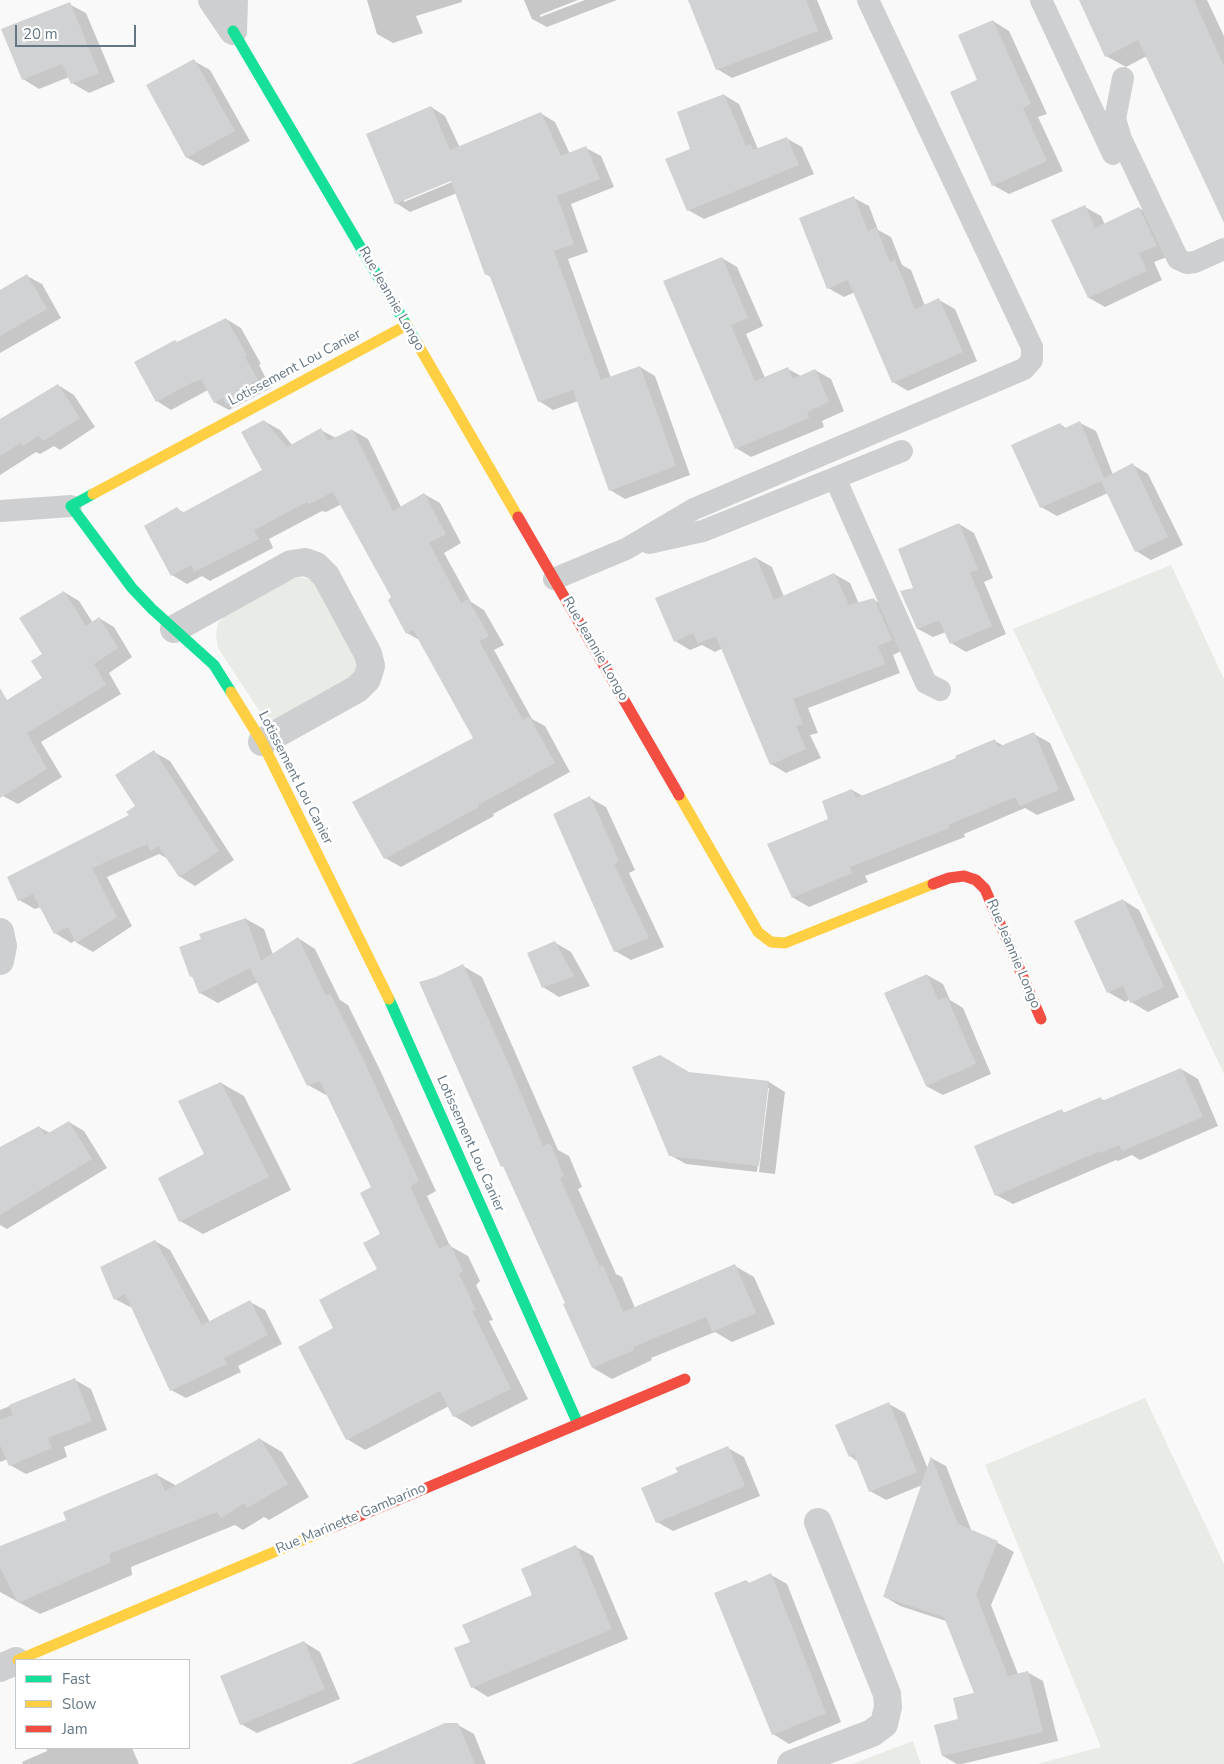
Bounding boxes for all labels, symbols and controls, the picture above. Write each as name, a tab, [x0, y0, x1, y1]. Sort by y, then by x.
scale bar	[18, 15, 139, 47]
text: 20 m	[23, 24, 58, 44]
street label: Rue Jeannie Longo	[354, 244, 428, 354]
street label: Lotissement Lou Canier	[226, 326, 364, 410]
street label: Rue Jeannie Longo	[558, 594, 632, 704]
street label: Lotissement Lou Canier	[254, 709, 336, 847]
street label: Rue Jeannie Longo	[982, 897, 1044, 1011]
street label: Lotissement Lou Canier	[432, 1073, 508, 1215]
street label: Rue Marinette Gambarino	[274, 1480, 428, 1558]
legend	[15, 1659, 190, 1749]
text: Fast	[62, 1669, 90, 1689]
text: Slow	[62, 1694, 96, 1714]
text: Jam	[62, 1719, 88, 1739]

